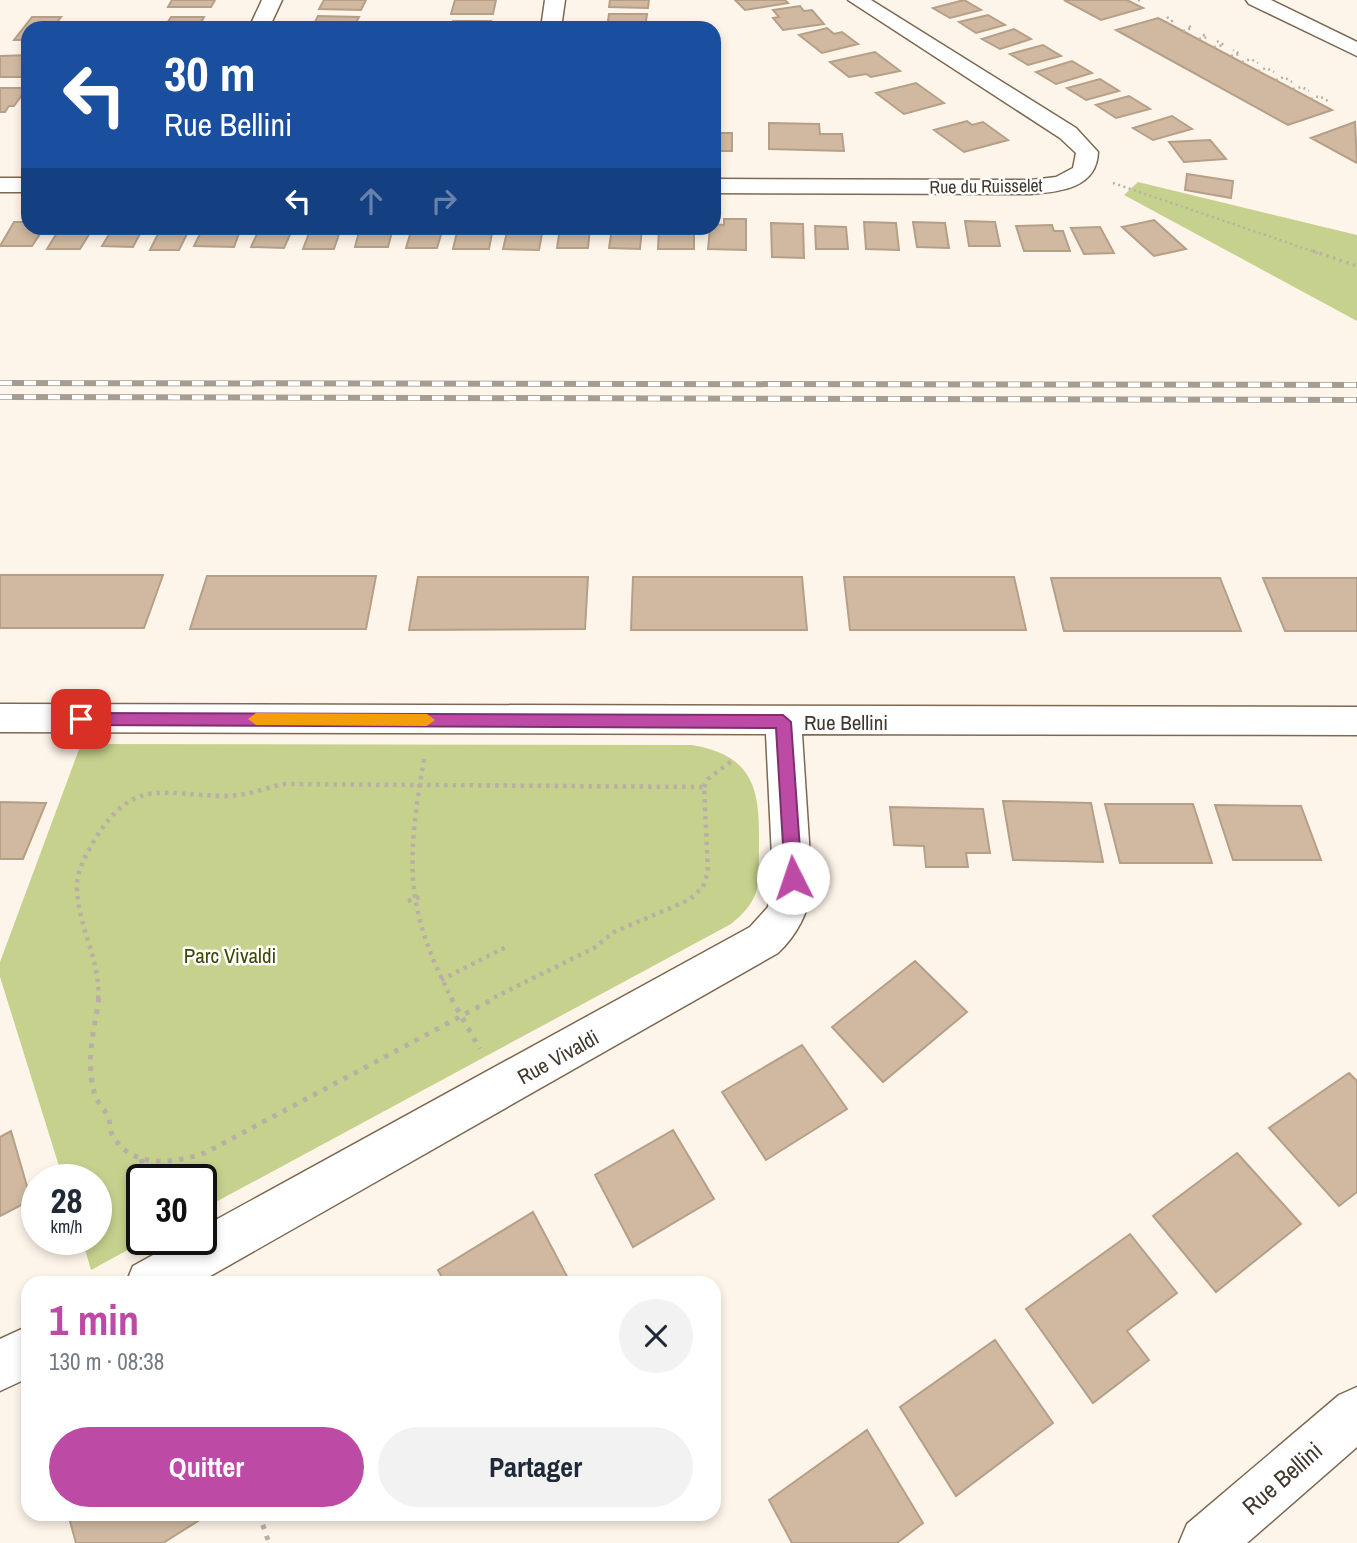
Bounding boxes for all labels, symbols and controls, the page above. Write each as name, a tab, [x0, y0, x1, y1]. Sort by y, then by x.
text: 30 m	[164, 40, 256, 106]
icon: left	[49, 49, 140, 140]
text: Rue Bellini	[164, 103, 292, 146]
street label: Rue du Ruisselet	[929, 173, 1043, 199]
icon: left	[279, 182, 317, 220]
icon: ahead	[352, 182, 390, 220]
icon: right	[425, 182, 463, 220]
pin	[51, 689, 111, 749]
icon: arrive	[62, 700, 100, 738]
street label: Rue Bellini	[804, 708, 888, 737]
position arrow	[756, 841, 830, 915]
park label: Parc Vivaldi	[184, 941, 276, 970]
street label: Rue Vivaldi	[512, 1023, 604, 1091]
speed limit sign: 30	[126, 1164, 217, 1255]
text: 28	[51, 1177, 82, 1224]
text: km/h	[51, 1214, 83, 1239]
text: 1 min	[49, 1292, 139, 1348]
button: close	[619, 1299, 693, 1373]
text: 130 m · 08:38	[49, 1346, 164, 1377]
button: Quitter	[49, 1427, 364, 1507]
button: Partager	[378, 1427, 693, 1507]
street label: Rue Bellini	[1235, 1434, 1329, 1522]

